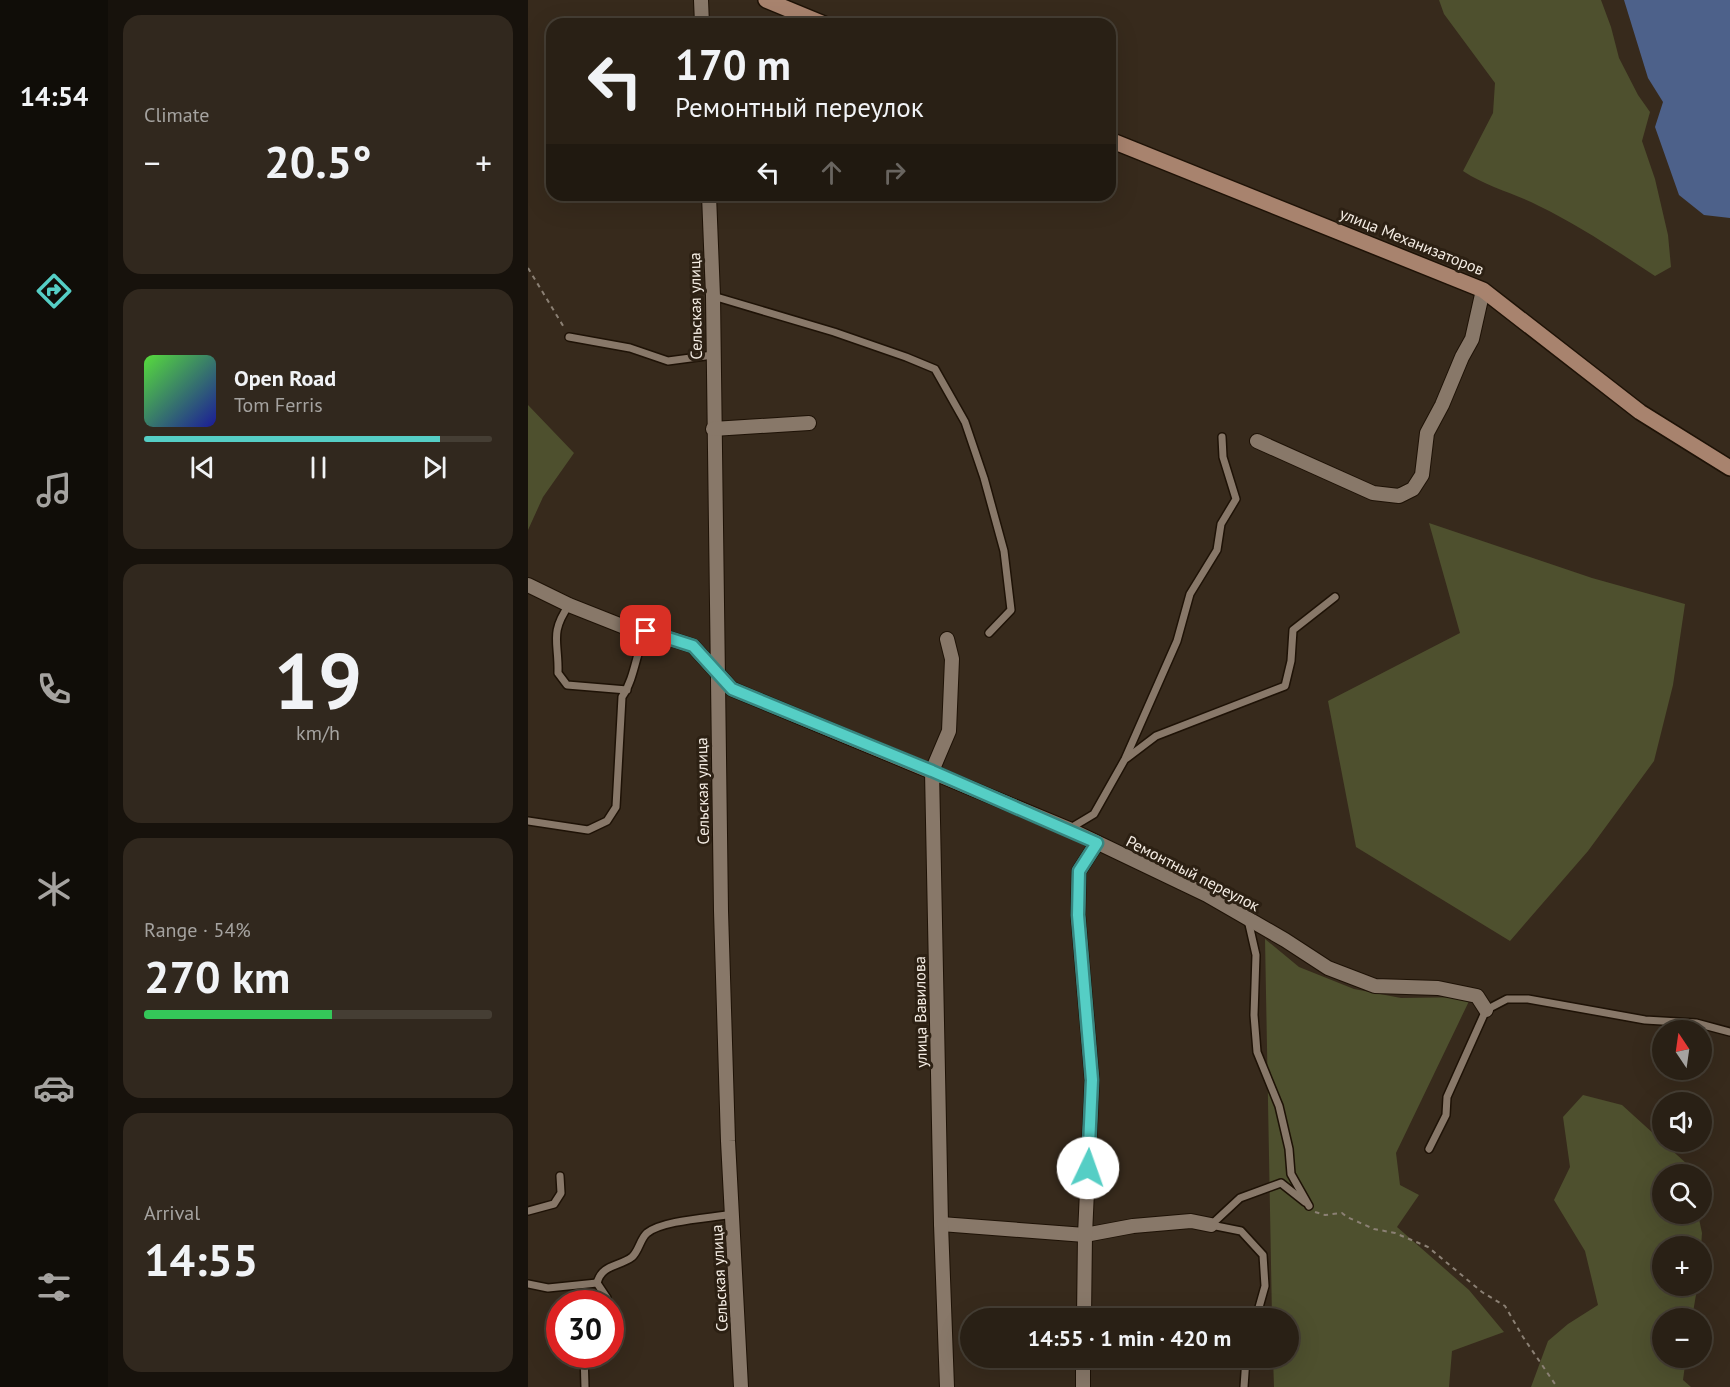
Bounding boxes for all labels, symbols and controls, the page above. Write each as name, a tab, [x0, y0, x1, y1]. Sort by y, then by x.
text: 170 m	[675, 37, 791, 92]
icon: left	[576, 42, 654, 120]
text: 14:54	[20, 79, 88, 113]
text: Ремонтный переулок	[675, 90, 924, 124]
text: Climate	[144, 102, 210, 128]
text: 20.5°	[264, 132, 372, 190]
text: −	[144, 141, 161, 184]
text: +	[475, 141, 492, 184]
icon: left	[752, 156, 785, 189]
icon: ahead	[815, 156, 848, 189]
icon: right	[878, 156, 911, 189]
street label: улица Механизаторов	[1337, 203, 1487, 279]
street label: Сельская улица	[684, 252, 706, 360]
icon: directions	[33, 270, 75, 312]
text: Open Road	[234, 364, 336, 392]
text: Tom Ferris	[234, 392, 323, 418]
icon: previous	[186, 451, 219, 484]
icon: pause	[302, 451, 335, 484]
icon: next	[418, 451, 451, 484]
icon: music	[33, 469, 75, 511]
pin	[620, 605, 671, 656]
icon: arrive	[629, 614, 662, 647]
text: 19	[274, 630, 362, 731]
icon: phone	[33, 668, 75, 710]
text: km/h	[296, 720, 340, 746]
street label: Сельская улица	[691, 737, 713, 845]
street label: Ремонтный переулок	[1123, 831, 1263, 916]
icon: climate	[33, 868, 75, 910]
text: Range · 54%	[144, 917, 251, 943]
text: 270 km	[144, 947, 290, 1005]
street label: улица Вавилова	[909, 956, 931, 1068]
north arrow	[1652, 1020, 1712, 1080]
map controls	[1652, 1020, 1712, 1368]
icon: car	[33, 1067, 75, 1109]
button: sound	[1652, 1092, 1712, 1152]
position arrow	[1056, 1136, 1120, 1200]
button: search	[1652, 1164, 1712, 1224]
text: Arrival	[144, 1200, 200, 1226]
street label: Сельская улица	[706, 1224, 732, 1332]
text: 14:55	[144, 1230, 258, 1288]
button: +	[1652, 1236, 1712, 1296]
icon: filters	[33, 1266, 75, 1308]
speed limit sign: 30	[546, 1290, 624, 1368]
button: −	[1652, 1308, 1712, 1368]
text: 14:55 · 1 min · 420 m	[1028, 1324, 1231, 1352]

